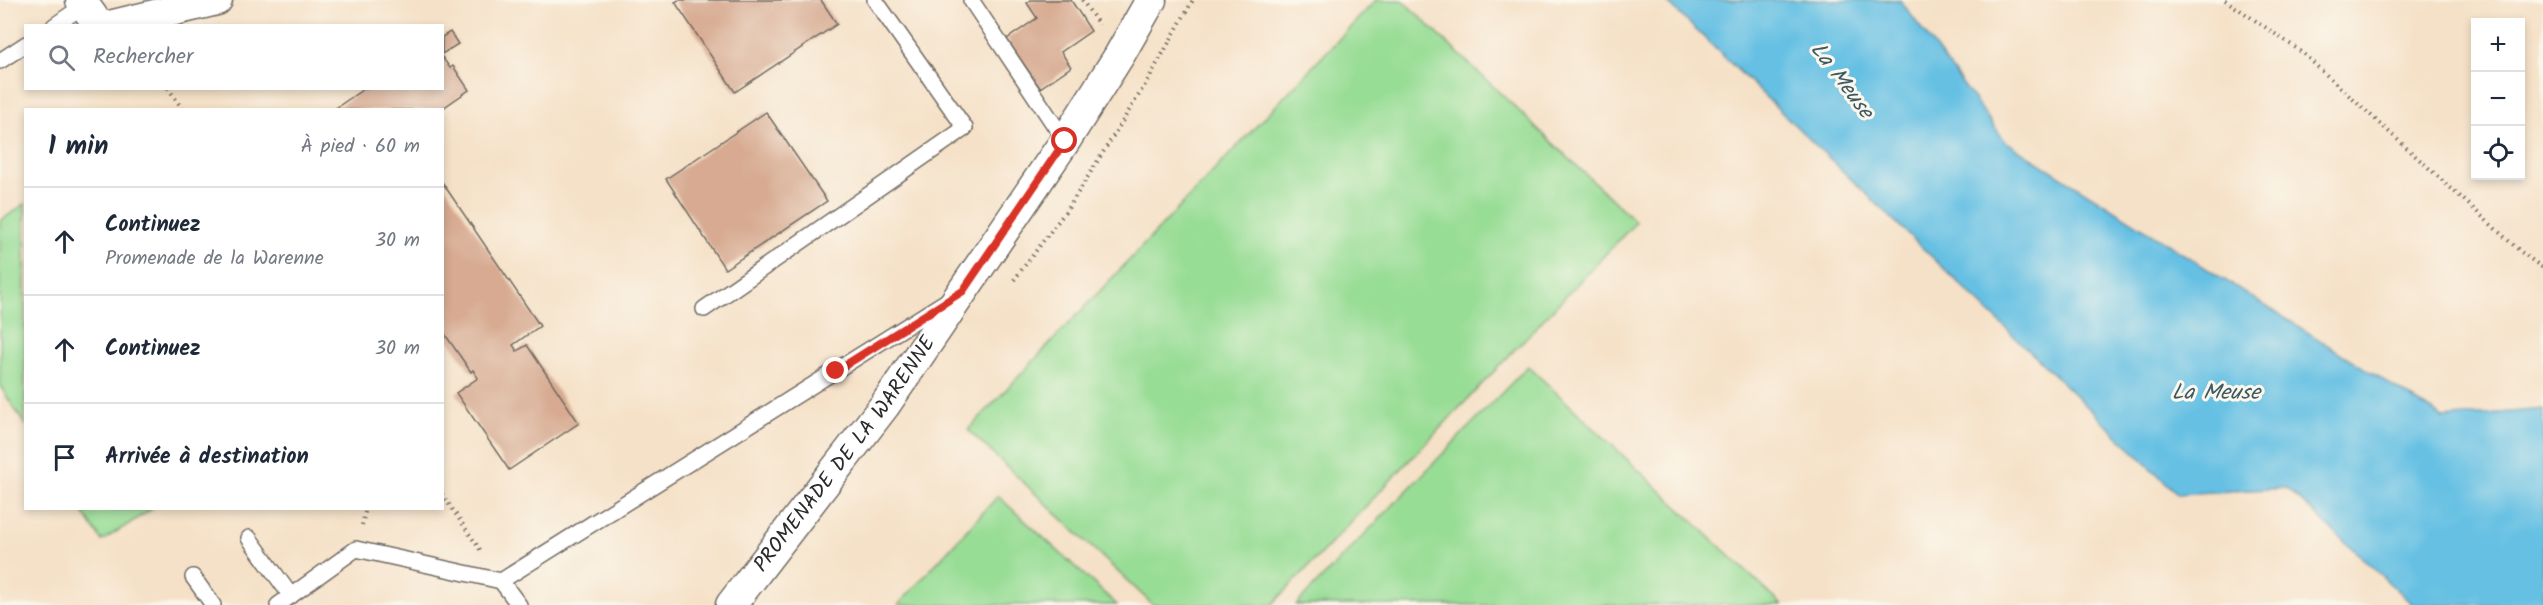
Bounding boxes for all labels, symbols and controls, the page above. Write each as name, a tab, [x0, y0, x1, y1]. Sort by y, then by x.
map controls	[2471, 18, 2525, 180]
button: +	[2471, 18, 2525, 72]
search box	[24, 24, 444, 90]
water label: La Meuse	[1800, 35, 1883, 128]
text: Rechercher	[93, 40, 193, 75]
icon: search	[45, 41, 78, 74]
button: −	[2471, 72, 2525, 126]
text: 1 min	[48, 126, 108, 168]
button: locate	[2471, 126, 2525, 180]
route start	[1051, 127, 1077, 153]
text: À pied · 60 m	[301, 131, 420, 163]
text: Continuez	[105, 208, 201, 243]
icon: ahead	[48, 225, 81, 258]
text: 30 m	[375, 225, 420, 257]
text: Promenade de la Warenne	[105, 243, 324, 275]
street label: PROMENADE DE LA WARENNE	[745, 328, 944, 579]
text: Continuez	[105, 332, 201, 367]
icon: ahead	[48, 333, 81, 366]
text: 30 m	[375, 333, 420, 365]
route end	[822, 357, 848, 383]
water label: La Meuse	[2172, 376, 2262, 411]
text: Arrivée à destination	[105, 440, 309, 475]
icon: arrive	[48, 441, 81, 474]

